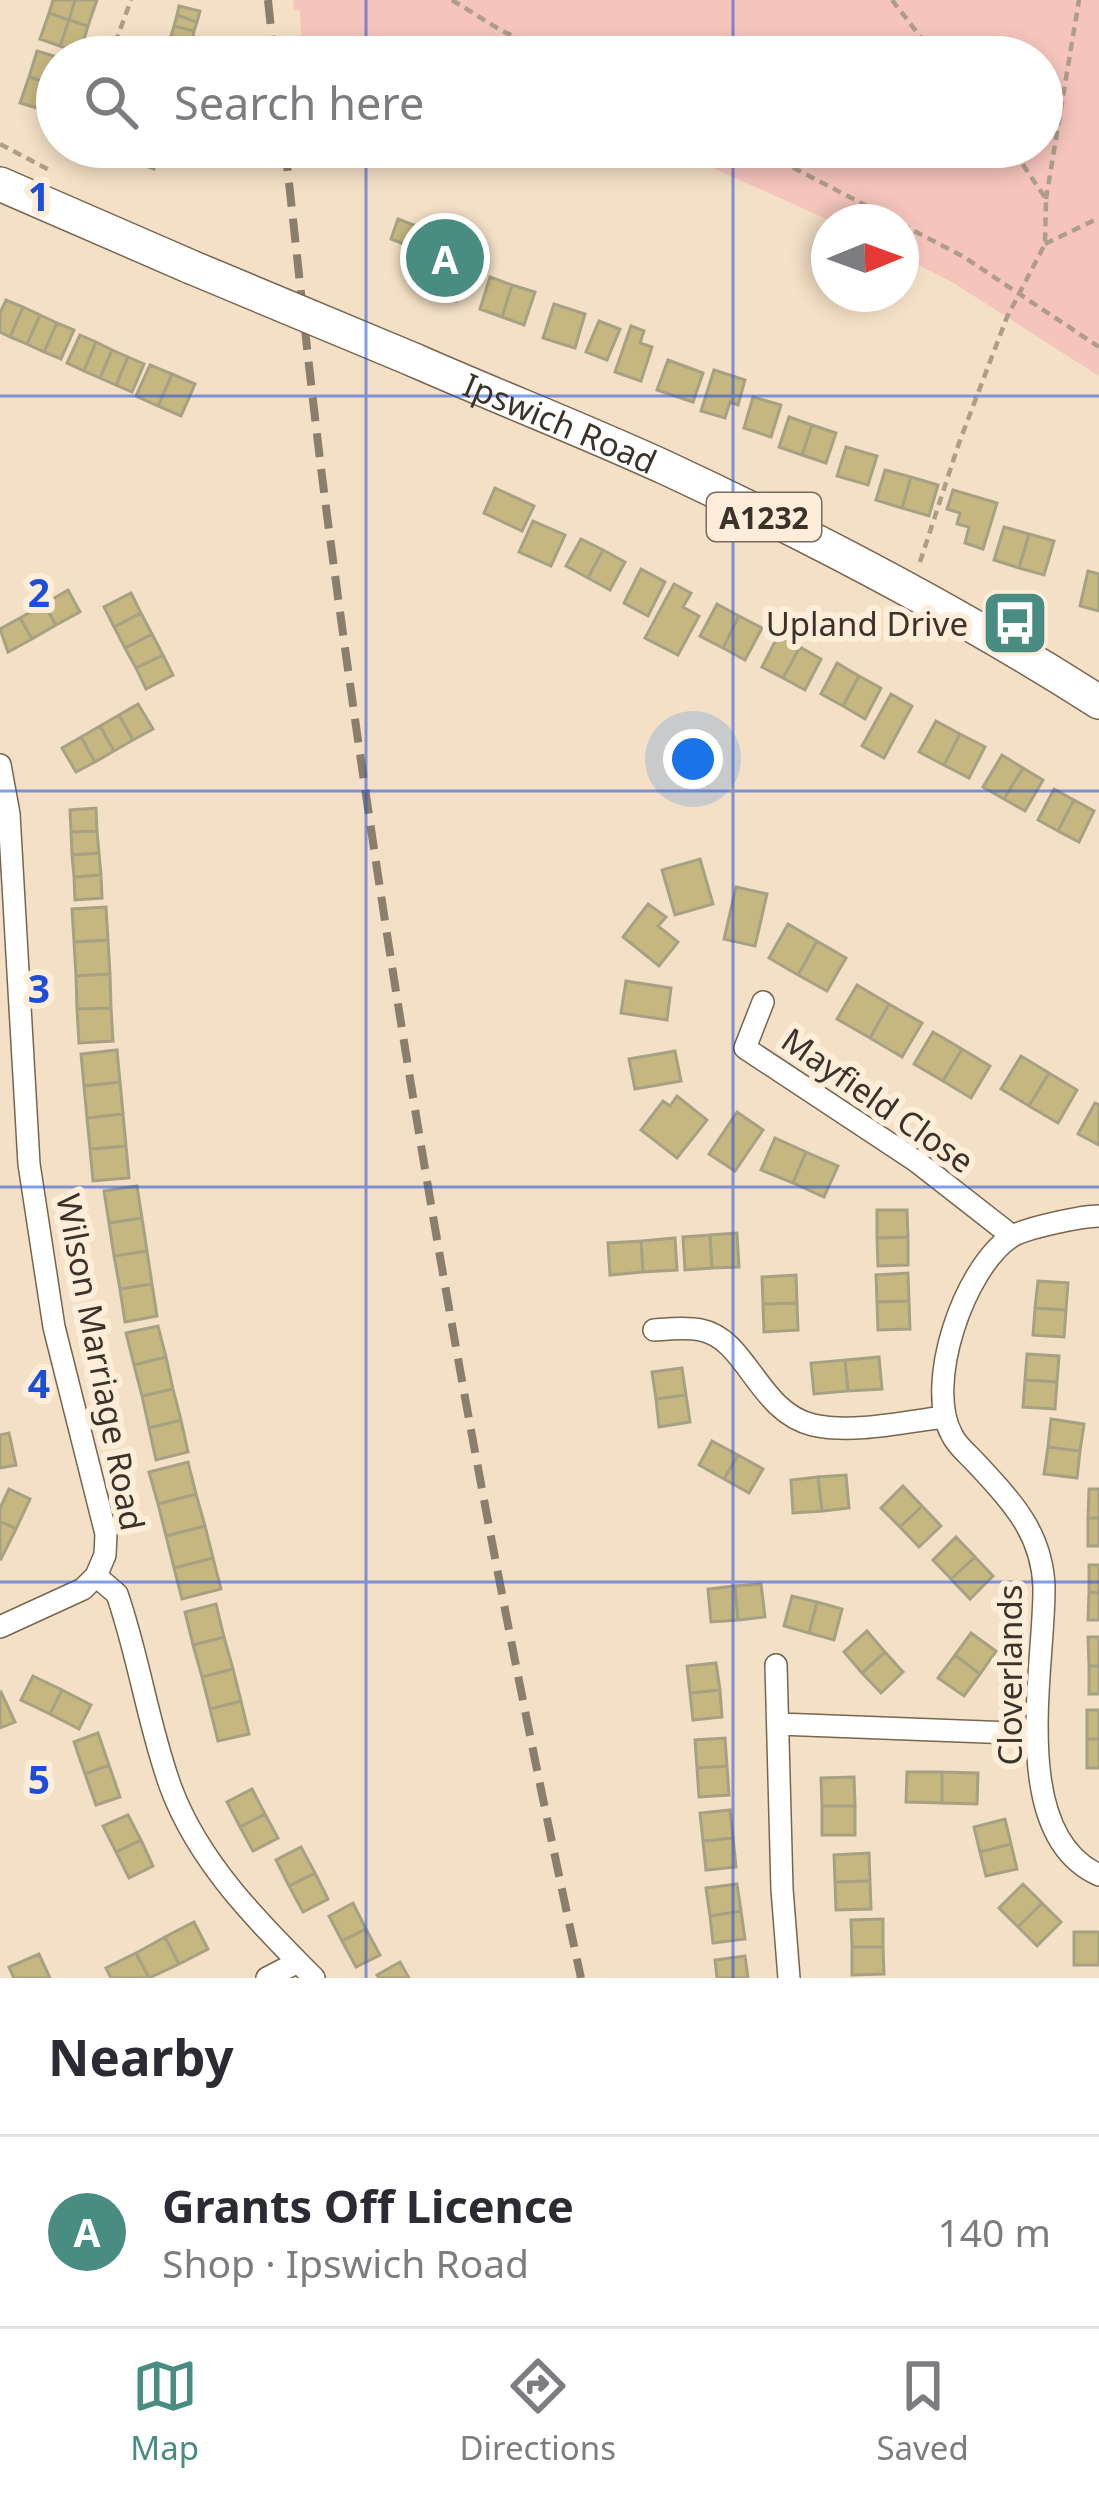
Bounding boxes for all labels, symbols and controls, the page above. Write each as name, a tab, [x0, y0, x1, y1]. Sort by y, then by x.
search box	[36, 36, 1063, 168]
icon: search	[78, 69, 144, 135]
text: Search here	[174, 72, 424, 133]
text: 1	[28, 169, 50, 222]
north arrow	[811, 204, 919, 312]
pin: A	[406, 213, 484, 303]
street label: Ipswich Road	[457, 361, 664, 483]
road number: A1232	[707, 493, 821, 541]
text: 2	[28, 565, 50, 618]
bus stop icon: Upland Drive	[980, 588, 1050, 658]
place label: Upland Drive	[766, 601, 968, 646]
your location	[663, 729, 723, 789]
text: 3	[28, 961, 50, 1014]
street label: Mayfield Close	[773, 1017, 983, 1183]
street label: Wilson Marriage Road	[46, 1190, 156, 1534]
text: 4	[28, 1356, 50, 1409]
street label: Cloverlands	[987, 1584, 1032, 1766]
text: 5	[28, 1752, 50, 1805]
text: Nearby	[48, 2021, 234, 2091]
text: Grants Off Licence	[162, 2175, 574, 2236]
text: A	[74, 2205, 101, 2258]
text: 140 m	[937, 2205, 1051, 2258]
text: Shop · Ipswich Road	[162, 2236, 529, 2289]
tab: Map	[130, 2353, 199, 2470]
tab: Directions	[459, 2353, 616, 2470]
tab: Saved	[876, 2353, 969, 2470]

